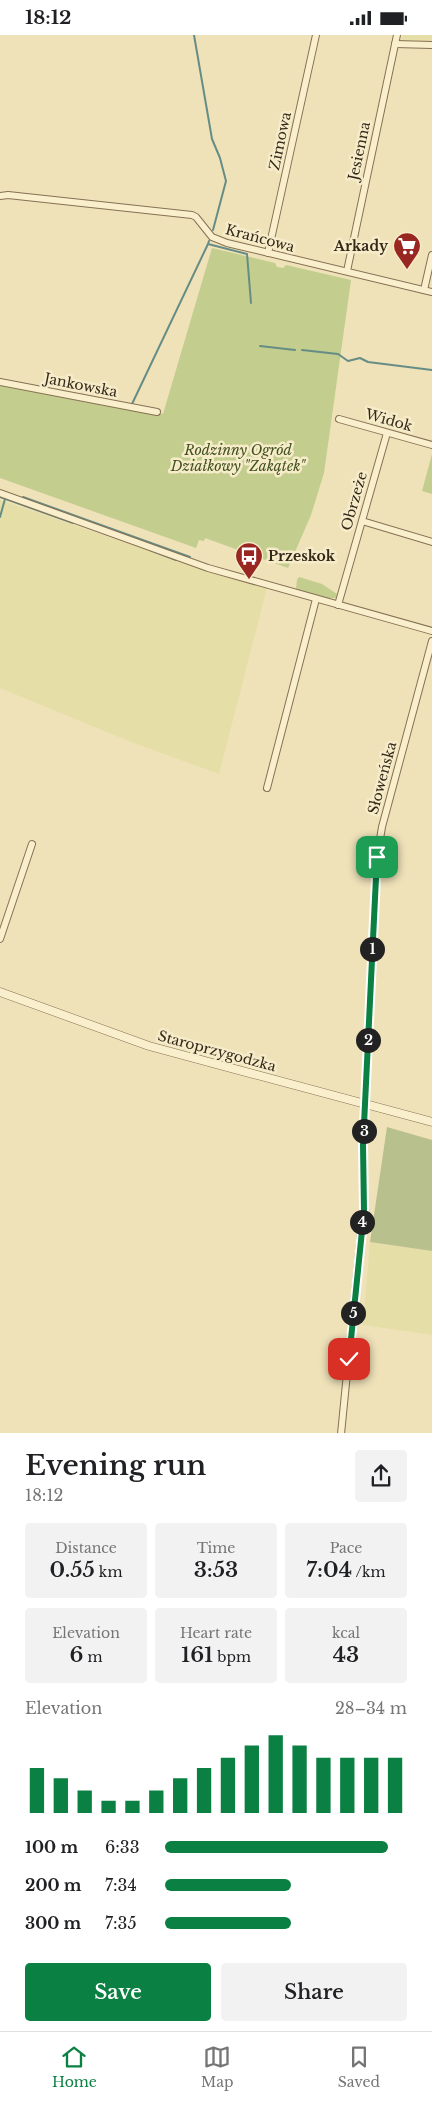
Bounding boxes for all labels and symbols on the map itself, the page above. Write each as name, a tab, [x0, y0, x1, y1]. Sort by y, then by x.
street label: Zimowa	[265, 110, 295, 172]
street label: Jesienna	[344, 120, 374, 184]
street label: Krańcowa	[223, 220, 297, 256]
supermarket icon: Arkady	[392, 231, 422, 270]
place label: Arkady	[333, 237, 389, 255]
street label: Jankowska	[41, 369, 119, 401]
street label: Widok	[362, 404, 415, 435]
park label: Rodzinny Ogród Działkowy "Zakątek"	[170, 441, 306, 475]
street label: Obrzeże	[337, 469, 371, 533]
bus stop icon: Przeskok	[234, 541, 264, 580]
place label: Przeskok	[268, 547, 336, 565]
street label: Słoweńska	[364, 739, 400, 816]
pin	[356, 836, 398, 878]
pin: 1	[360, 937, 384, 961]
street label: Staroprzygodzka	[156, 1027, 278, 1075]
pin: 2	[356, 1027, 380, 1053]
pin: 3	[352, 1119, 376, 1143]
pin: 4	[350, 1209, 374, 1235]
pin: 5	[340, 1301, 366, 1325]
pin	[328, 1338, 370, 1380]

